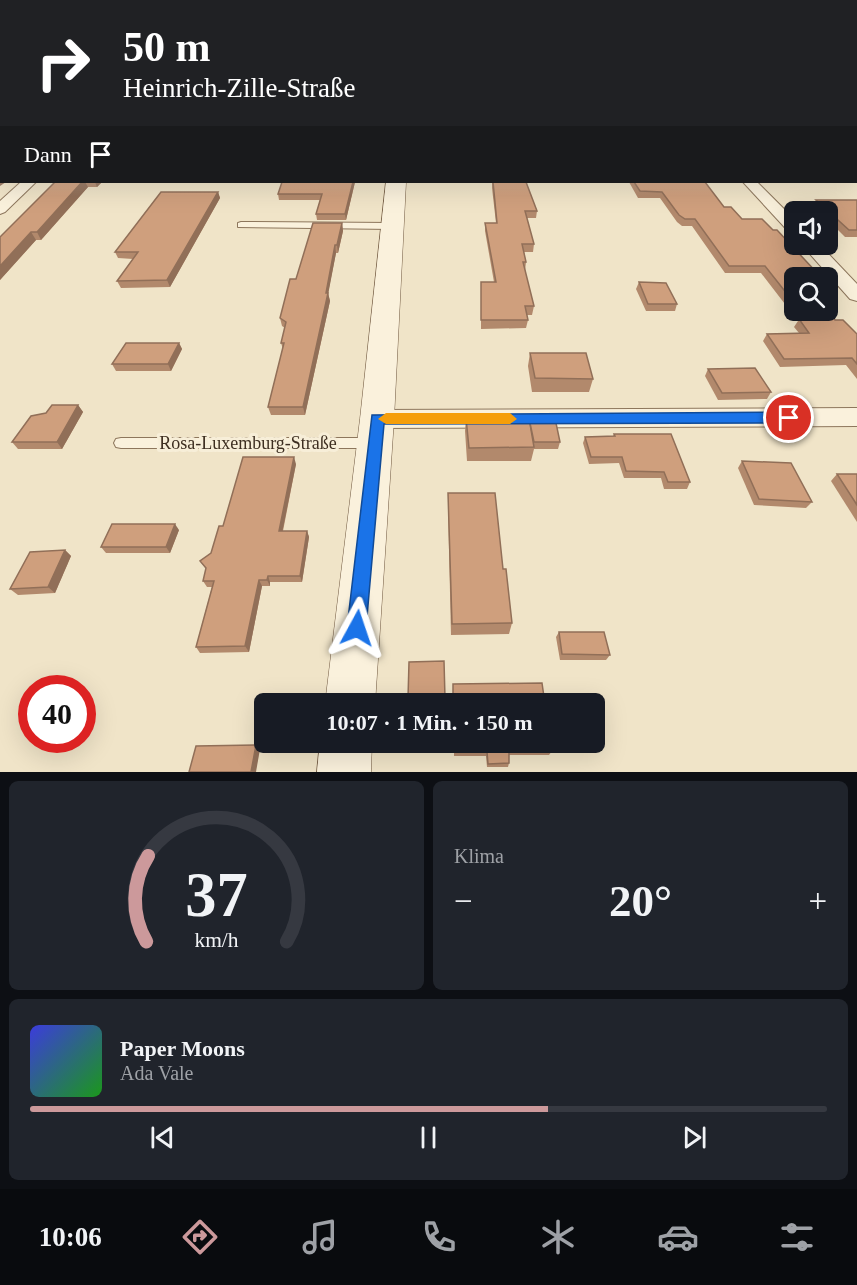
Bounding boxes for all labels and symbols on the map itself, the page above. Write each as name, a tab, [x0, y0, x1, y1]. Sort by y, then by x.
pin	[763, 392, 814, 443]
street label: Rosa-Luxemburg-Straße	[159, 433, 337, 453]
position arrow	[325, 596, 389, 660]
speed limit sign: 40	[18, 675, 96, 753]

